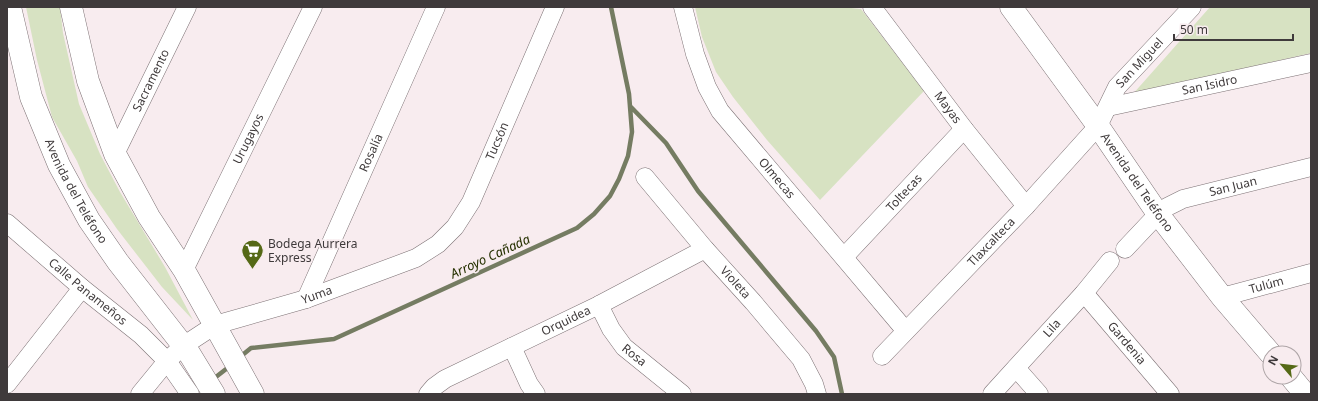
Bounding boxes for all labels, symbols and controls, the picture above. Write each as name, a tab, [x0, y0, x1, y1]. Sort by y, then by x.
scale bar	[1174, 16, 1293, 42]
text: 50 m	[1180, 21, 1208, 38]
street label: San Miguel	[1112, 34, 1167, 91]
street label: Sacramento	[128, 46, 173, 114]
street label: San Isidro	[1180, 70, 1239, 99]
street label: Mayas	[931, 88, 966, 127]
street label: Urugayos	[228, 110, 268, 167]
street label: Tucsón	[481, 119, 512, 162]
street label: Avenida del Teléfono	[1097, 129, 1178, 235]
street label: Rosalía	[355, 131, 387, 174]
street label: Avenida del Teléfono	[41, 136, 112, 247]
street label: Olmecas	[755, 154, 800, 202]
street label: Toltecas	[882, 170, 926, 215]
street label: San Juan	[1207, 172, 1259, 200]
street label: Tlaxcalteca	[964, 213, 1019, 270]
water label: Arroyo Cañada	[446, 229, 533, 283]
place label: Bodega Aurrera Express	[268, 235, 357, 266]
supermarket icon: Bodega Aurrera Express	[239, 238, 265, 271]
street label: Calle Panameños	[45, 254, 131, 329]
street label: Violeta	[717, 262, 755, 302]
street label: Tulúm	[1247, 272, 1286, 297]
street label: Yuma	[299, 281, 334, 308]
street label: Orquidea	[538, 301, 593, 340]
street label: Lila	[1039, 315, 1064, 341]
street label: Gardenia	[1104, 318, 1150, 368]
street label: Rosa	[618, 340, 650, 370]
north arrow	[1262, 345, 1302, 385]
text: N	[1264, 353, 1281, 368]

